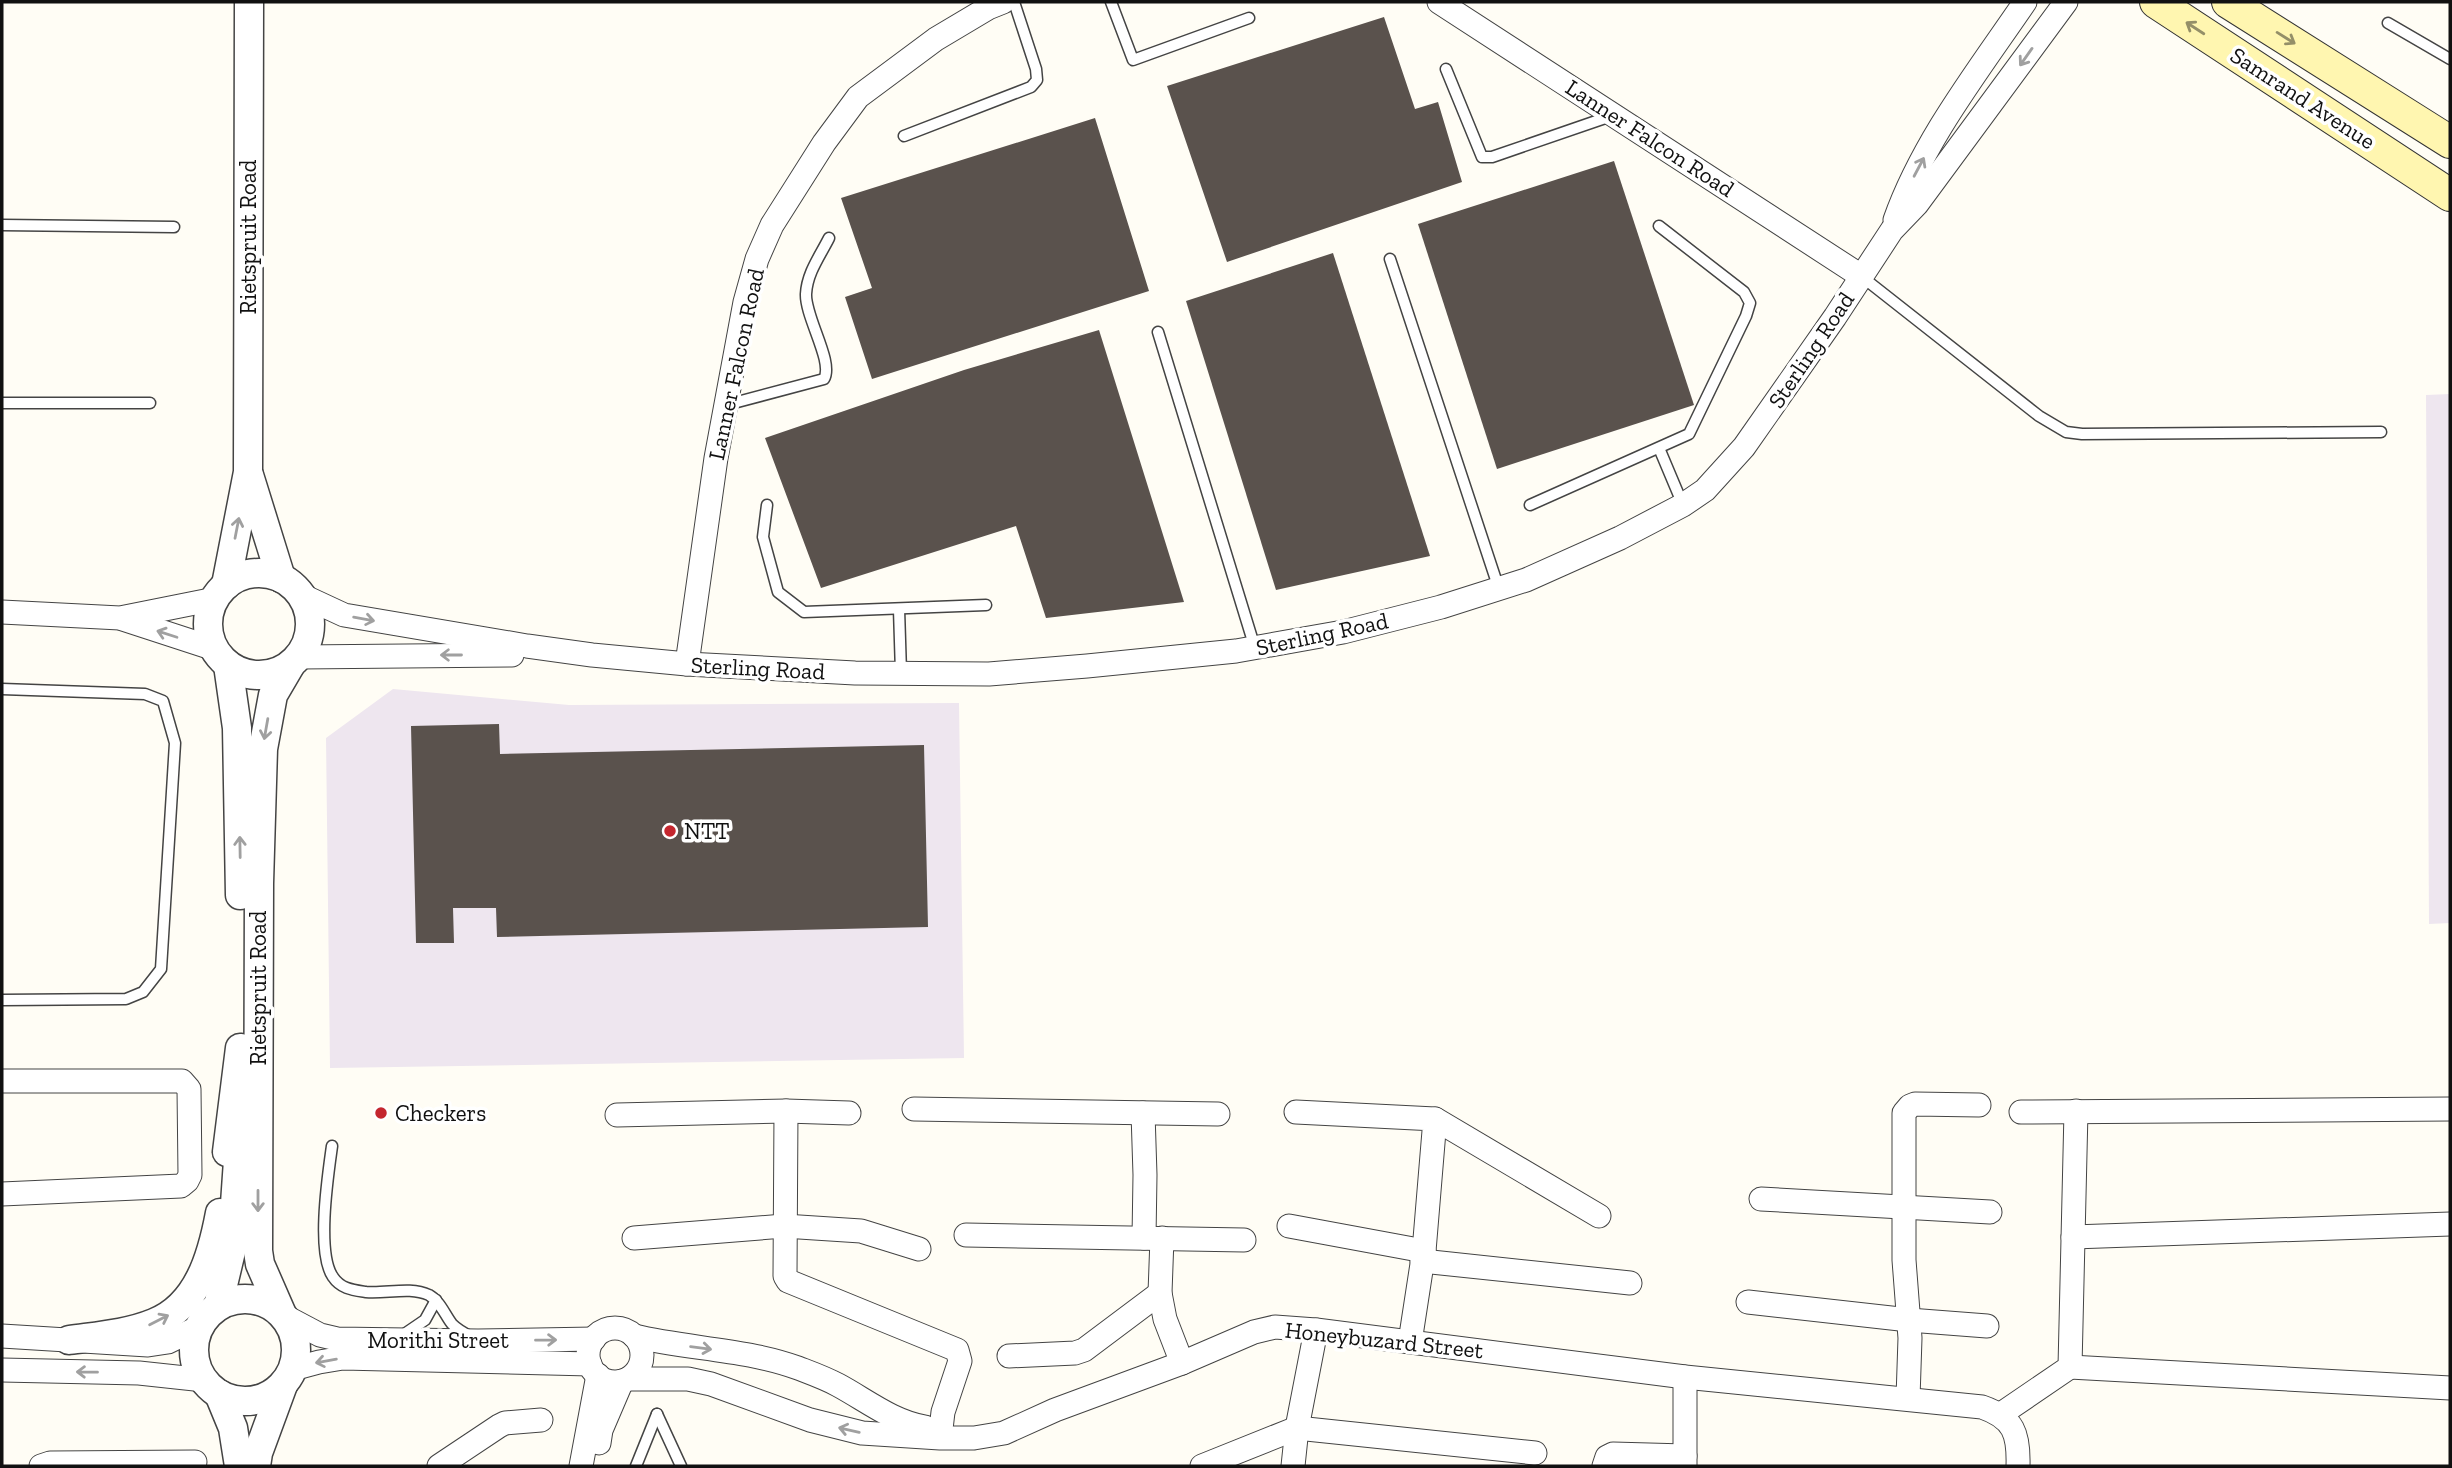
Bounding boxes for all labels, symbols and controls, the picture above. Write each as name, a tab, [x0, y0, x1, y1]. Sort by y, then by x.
one-way arrow	[2186, 20, 2205, 35]
one-way arrow	[2275, 32, 2295, 46]
street label: Samrand Avenue	[2225, 41, 2381, 155]
one-way arrow	[2019, 47, 2033, 66]
street label: Lanner Falcon Road	[1560, 73, 1740, 203]
one-way arrow	[1912, 157, 1926, 178]
street label: Rietspruit Road	[234, 159, 262, 314]
street label: Lanner Falcon Road	[702, 265, 770, 462]
street label: Sterling Road	[1762, 286, 1860, 413]
one-way arrow	[231, 517, 244, 540]
street label: Sterling Road	[1253, 606, 1391, 662]
one-way arrow	[352, 613, 375, 626]
one-way arrow	[157, 627, 179, 639]
one-way arrow	[439, 648, 462, 662]
street label: Sterling Road	[690, 651, 826, 686]
one-way arrow	[259, 717, 272, 740]
place label: NTT	[684, 817, 730, 845]
marker: NTT	[662, 823, 678, 839]
one-way arrow	[233, 836, 246, 859]
street label: Rietspruit Road	[244, 910, 272, 1065]
place label: Checkers	[395, 1099, 486, 1127]
marker: Checkers	[373, 1105, 389, 1121]
one-way arrow	[251, 1189, 265, 1212]
one-way arrow	[148, 1312, 169, 1326]
street label: Honeybuzard Street	[1284, 1316, 1485, 1364]
street label: Morithi Street	[367, 1326, 509, 1354]
one-way arrow	[534, 1333, 557, 1347]
one-way arrow	[689, 1341, 712, 1354]
one-way arrow	[315, 1355, 338, 1368]
one-way arrow	[75, 1365, 98, 1379]
one-way arrow	[838, 1422, 861, 1436]

